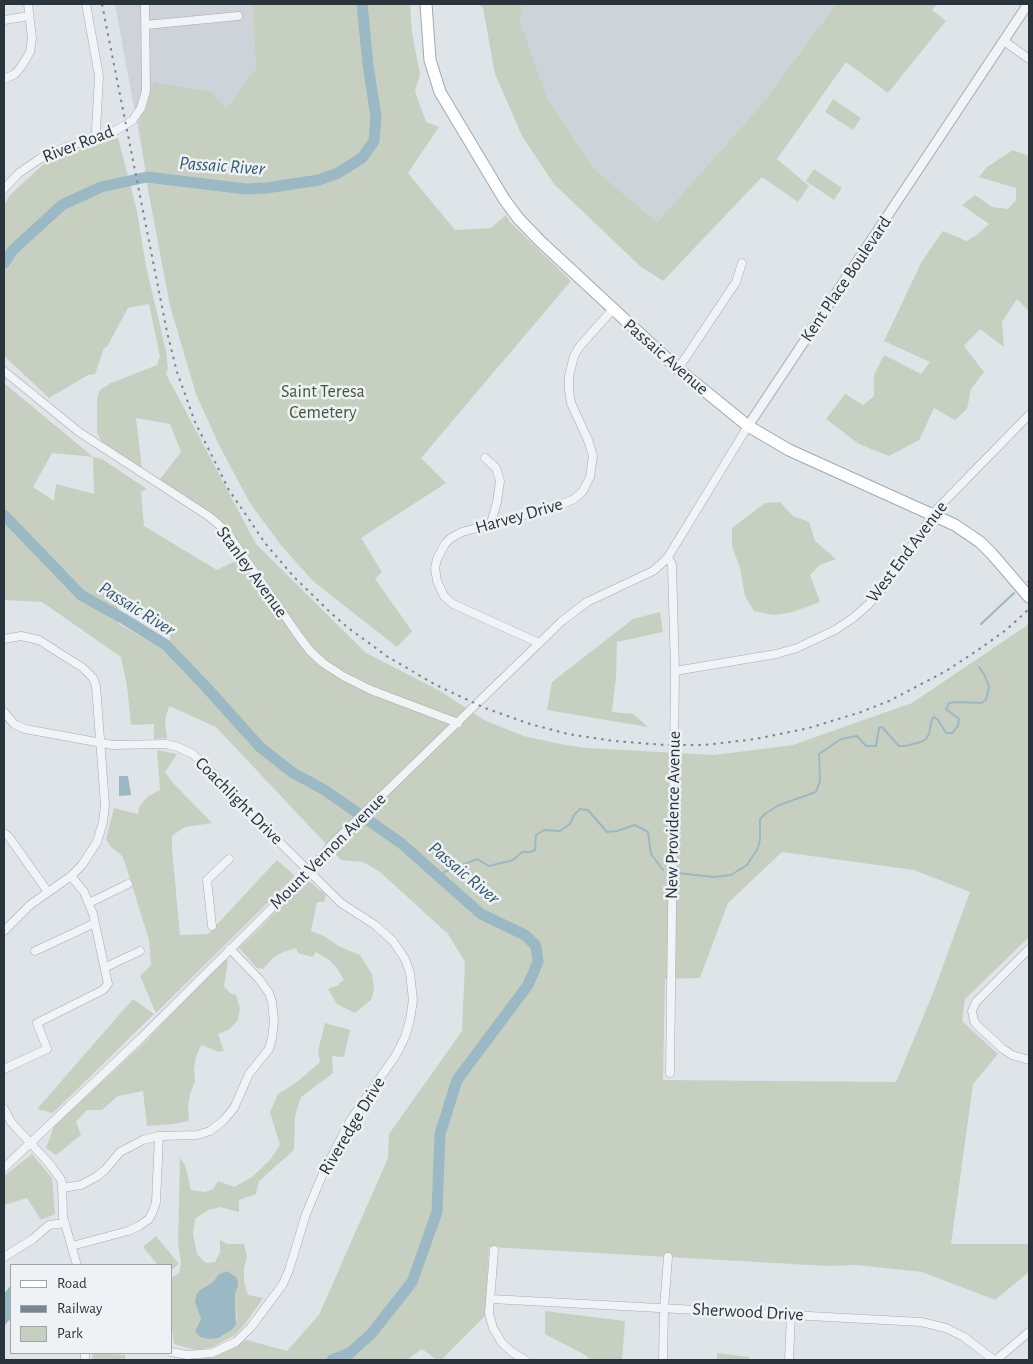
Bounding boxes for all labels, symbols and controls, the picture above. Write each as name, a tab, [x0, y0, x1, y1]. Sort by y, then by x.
street label: River Road	[39, 121, 117, 167]
water label: Passaic River	[178, 152, 266, 180]
street label: Kent Place Boulevard	[796, 212, 896, 346]
street label: Passaic Avenue	[619, 314, 713, 400]
park label: Saint Teresa Cemetery	[281, 381, 365, 424]
street label: Harvey Drive	[473, 493, 565, 539]
street label: West End Avenue	[862, 497, 952, 607]
street label: Stanley Avenue	[212, 522, 292, 622]
water label: Passaic River	[95, 577, 179, 641]
street label: New Providence Avenue	[661, 731, 685, 899]
street label: Coachlight Drive	[191, 753, 287, 849]
street label: Mount Vernon Avenue	[265, 788, 391, 914]
water label: Passaic River	[424, 837, 504, 909]
street label: Riveredge Drive	[314, 1073, 390, 1179]
legend	[10, 1264, 172, 1354]
text: Road	[57, 1276, 87, 1291]
street label: Sherwood Drive	[692, 1298, 804, 1326]
text: Railway	[57, 1301, 102, 1316]
text: Park	[57, 1326, 83, 1341]

